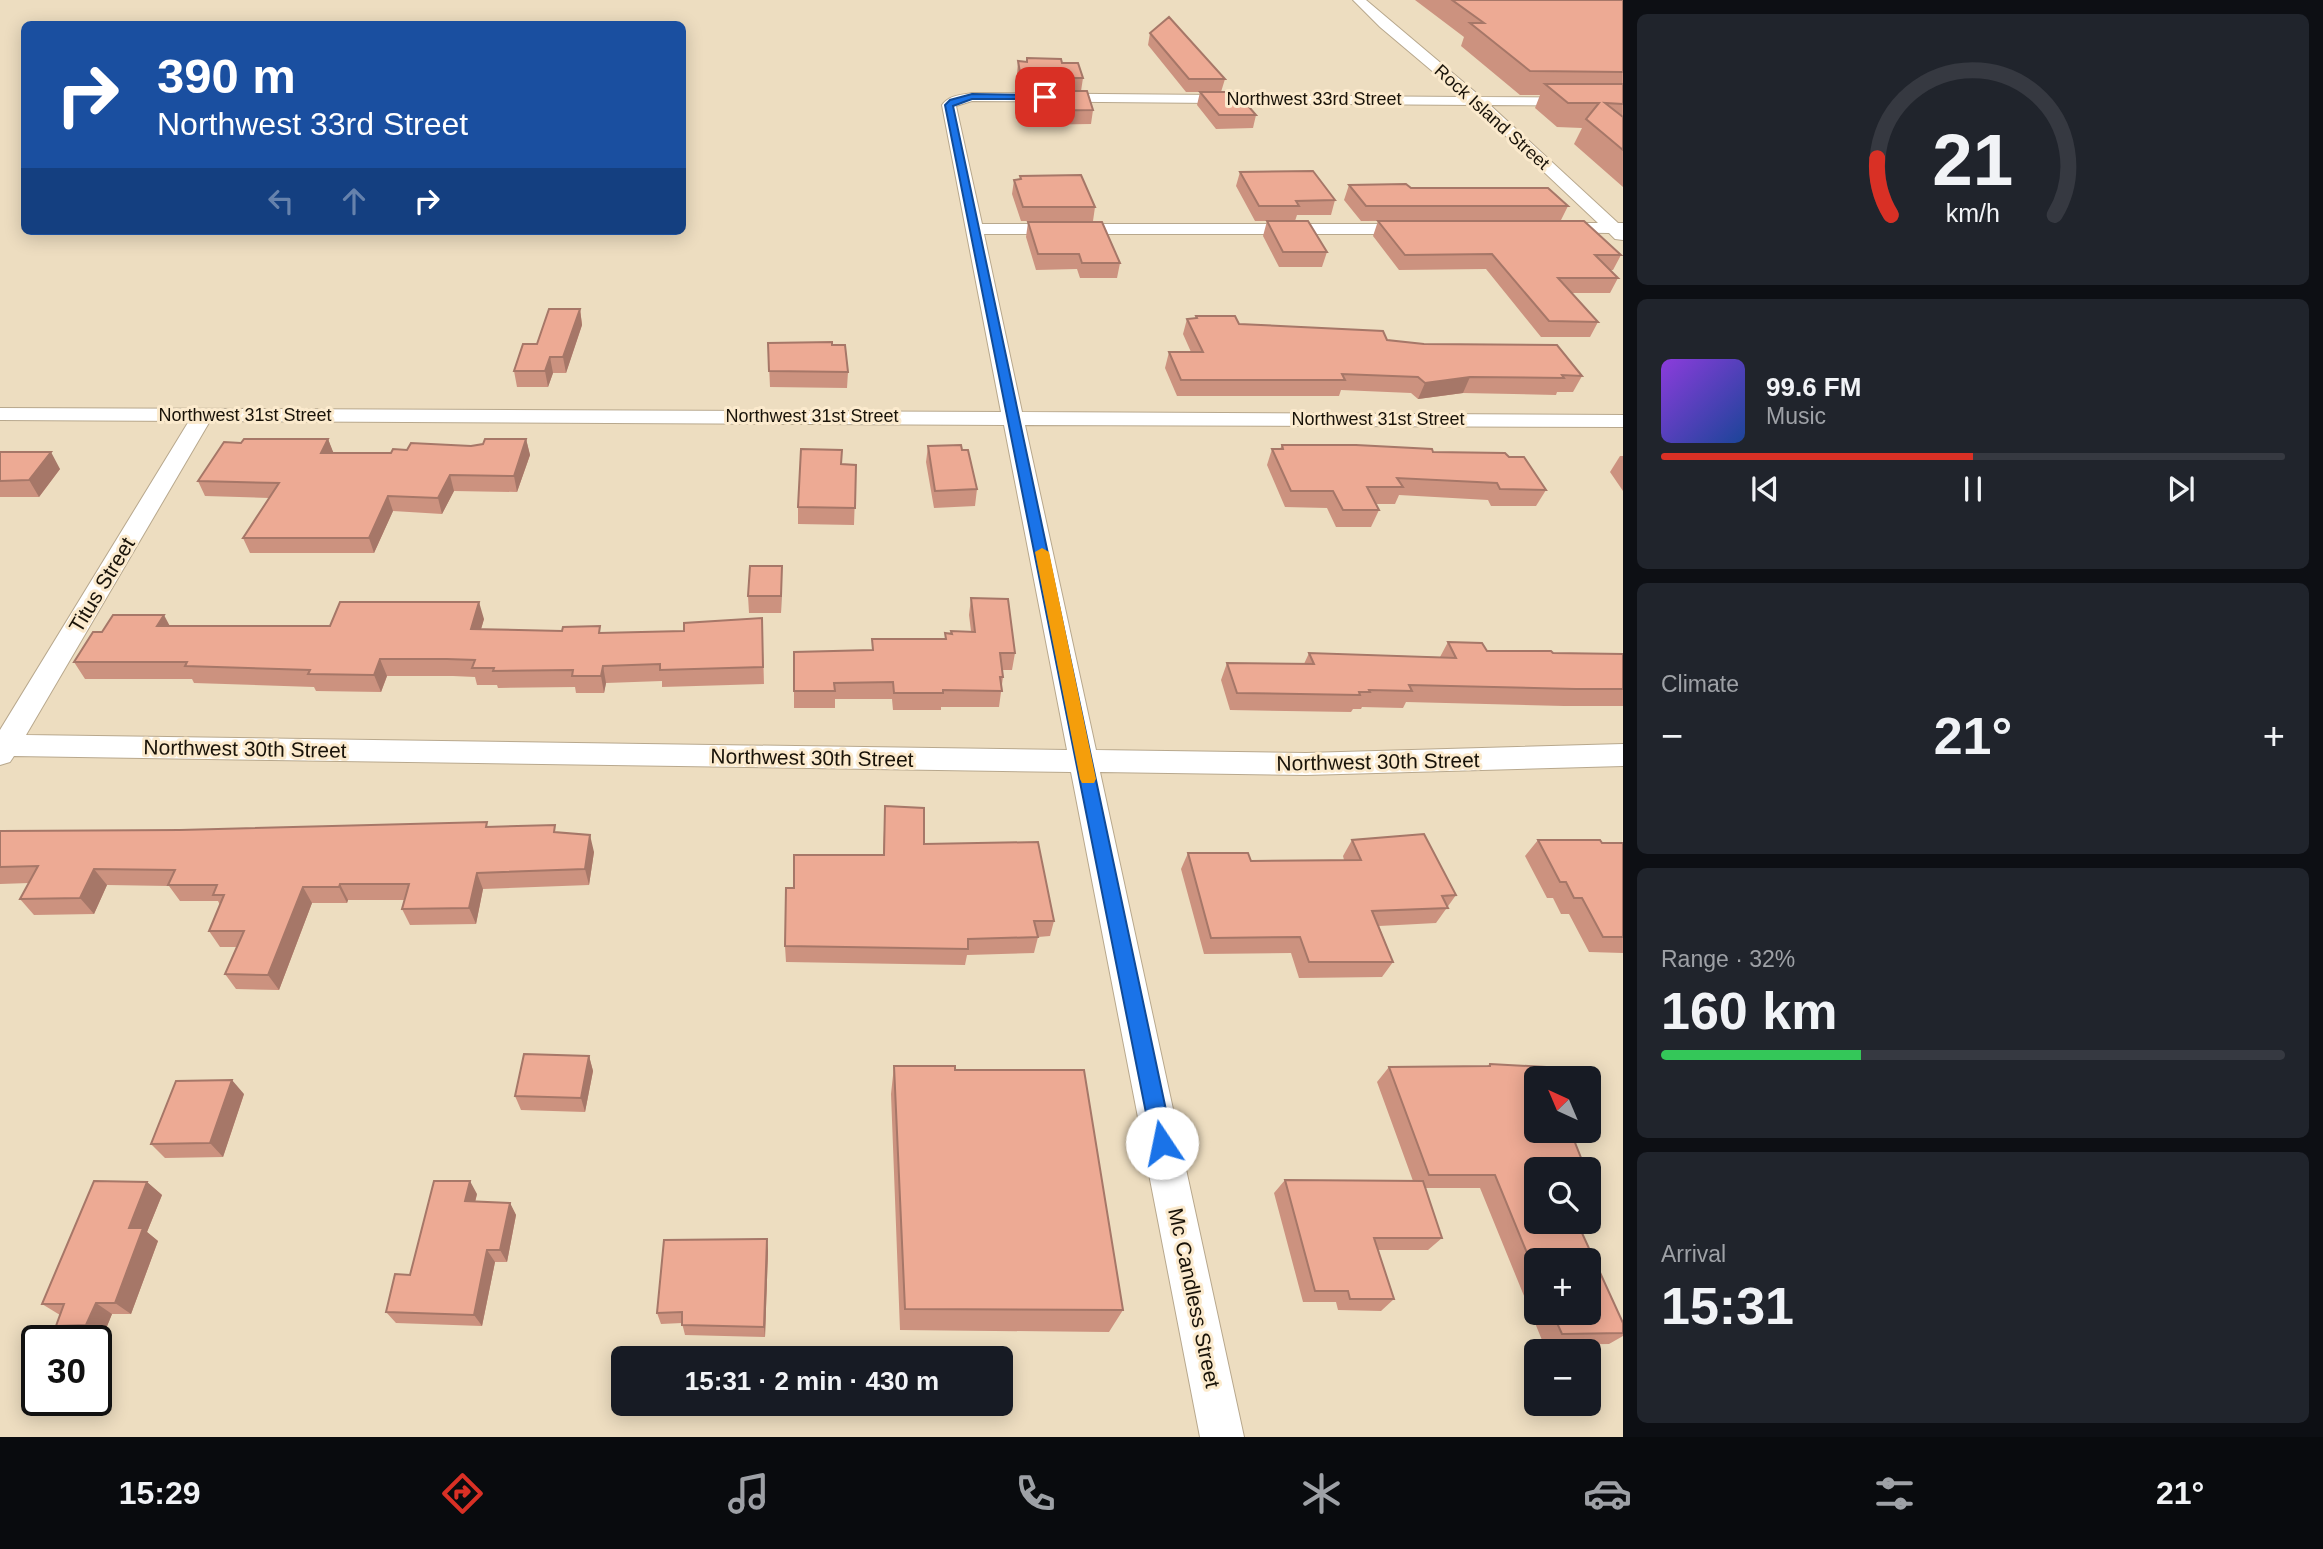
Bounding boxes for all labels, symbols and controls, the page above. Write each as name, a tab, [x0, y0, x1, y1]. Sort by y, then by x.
icon: right	[42, 49, 133, 140]
text: 390 m	[157, 49, 296, 103]
street label: Rock Island Street	[1431, 60, 1553, 174]
pin	[1015, 67, 1075, 127]
icon: arrive	[1026, 78, 1064, 116]
street label: Northwest 33rd Street	[1226, 89, 1402, 109]
text: Northwest 33rd Street	[157, 106, 468, 142]
text: 21	[1933, 120, 2013, 201]
icon: left	[262, 182, 300, 220]
icon: ahead	[335, 182, 373, 220]
icon: right	[408, 182, 446, 220]
text: km/h	[1946, 199, 2000, 227]
text: 99.6 FM	[1766, 372, 1861, 402]
text: Music	[1766, 403, 1826, 429]
street label: Northwest 31st Street	[158, 405, 332, 425]
street label: Northwest 31st Street	[725, 406, 899, 426]
street label: Northwest 31st Street	[1291, 409, 1465, 429]
icon: previous	[1746, 470, 1784, 508]
icon: pause	[1954, 470, 1992, 508]
icon: next	[2162, 470, 2200, 508]
street label: Titus Street	[64, 533, 139, 636]
text: Climate	[1661, 671, 1739, 697]
text: 21°	[1934, 707, 2012, 765]
text: −	[1661, 715, 1683, 757]
text: +	[2263, 715, 2285, 757]
street label: Northwest 30th Street	[143, 735, 347, 762]
street label: Northwest 30th Street	[710, 744, 914, 771]
street label: Northwest 30th Street	[1276, 748, 1480, 775]
text: Range · 32%	[1661, 946, 1795, 972]
text: 160 km	[1661, 982, 1837, 1040]
north arrow	[1524, 1066, 1601, 1143]
map controls	[1524, 1066, 1601, 1416]
position arrow	[1125, 1106, 1199, 1180]
button: search	[1524, 1157, 1601, 1234]
street label: Mc Candless Street	[1164, 1206, 1225, 1390]
text: Arrival	[1661, 1241, 1726, 1267]
button: +	[1524, 1248, 1601, 1325]
text: 15:31	[1661, 1277, 1794, 1335]
speed limit sign: 30	[21, 1325, 112, 1416]
button: −	[1524, 1339, 1601, 1416]
text: 15:31 · 2 min · 430 m	[685, 1366, 939, 1396]
icon: directions	[438, 1469, 487, 1518]
icon: music	[724, 1469, 773, 1518]
icon: phone	[1011, 1469, 1060, 1518]
icon: climate	[1297, 1469, 1346, 1518]
icon: car	[1583, 1469, 1632, 1518]
icon: filters	[1870, 1469, 1919, 1518]
text: 15:29	[119, 1475, 201, 1511]
text: 21°	[2156, 1475, 2204, 1511]

